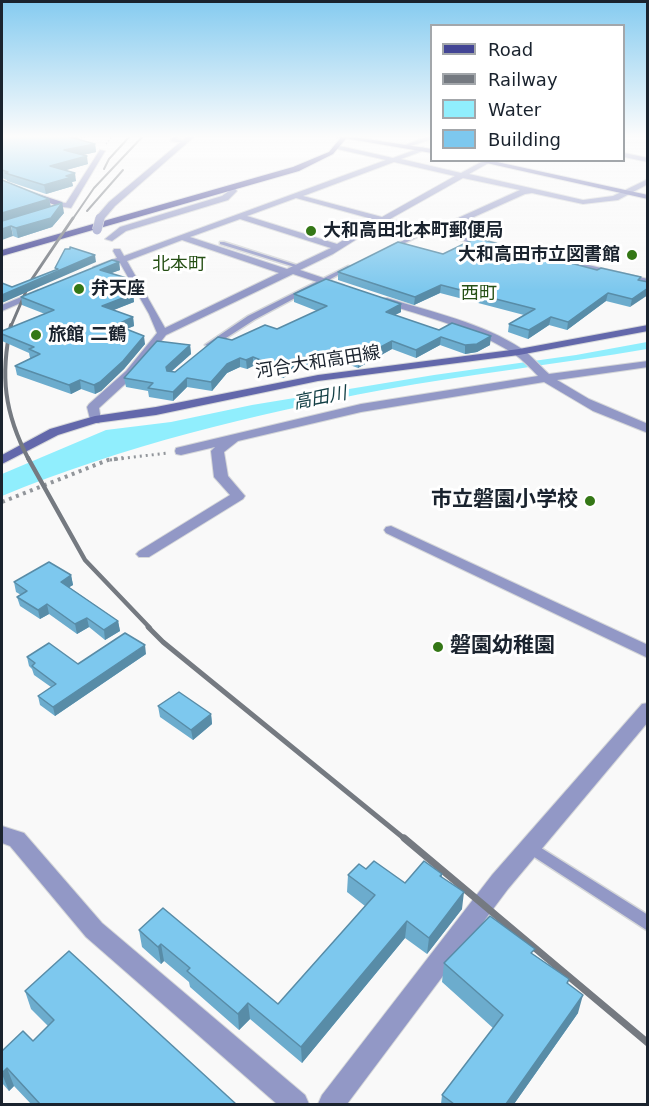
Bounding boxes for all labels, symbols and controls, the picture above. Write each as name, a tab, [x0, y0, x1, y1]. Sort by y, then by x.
legend	[430, 24, 625, 162]
text: Road	[488, 39, 533, 60]
text: Railway	[488, 69, 558, 90]
text: Water	[488, 99, 541, 120]
text: Building	[488, 129, 561, 150]
place label: 大和高田北本町郵便局	[323, 220, 503, 242]
marker: 大和高田北本町郵便局	[304, 224, 318, 238]
place label: 大和高田市立図書館	[458, 244, 620, 266]
marker: 大和高田市立図書館	[625, 248, 639, 262]
district label: 北本町	[152, 254, 206, 276]
place label: 弁天座	[91, 278, 145, 300]
marker: 弁天座	[72, 282, 86, 296]
district label: 西町	[461, 283, 497, 305]
place label: 旅館 二鶴	[48, 324, 126, 346]
marker: 旅館 二鶴	[29, 328, 43, 342]
street label: 河合大和高田線	[254, 342, 382, 384]
water label: 高田川	[291, 383, 349, 415]
place label: 市立磐園小学校	[431, 488, 578, 514]
marker: 市立磐園小学校	[583, 494, 597, 508]
place label: 磐園幼稚園	[450, 634, 555, 660]
marker: 磐園幼稚園	[431, 640, 445, 654]

